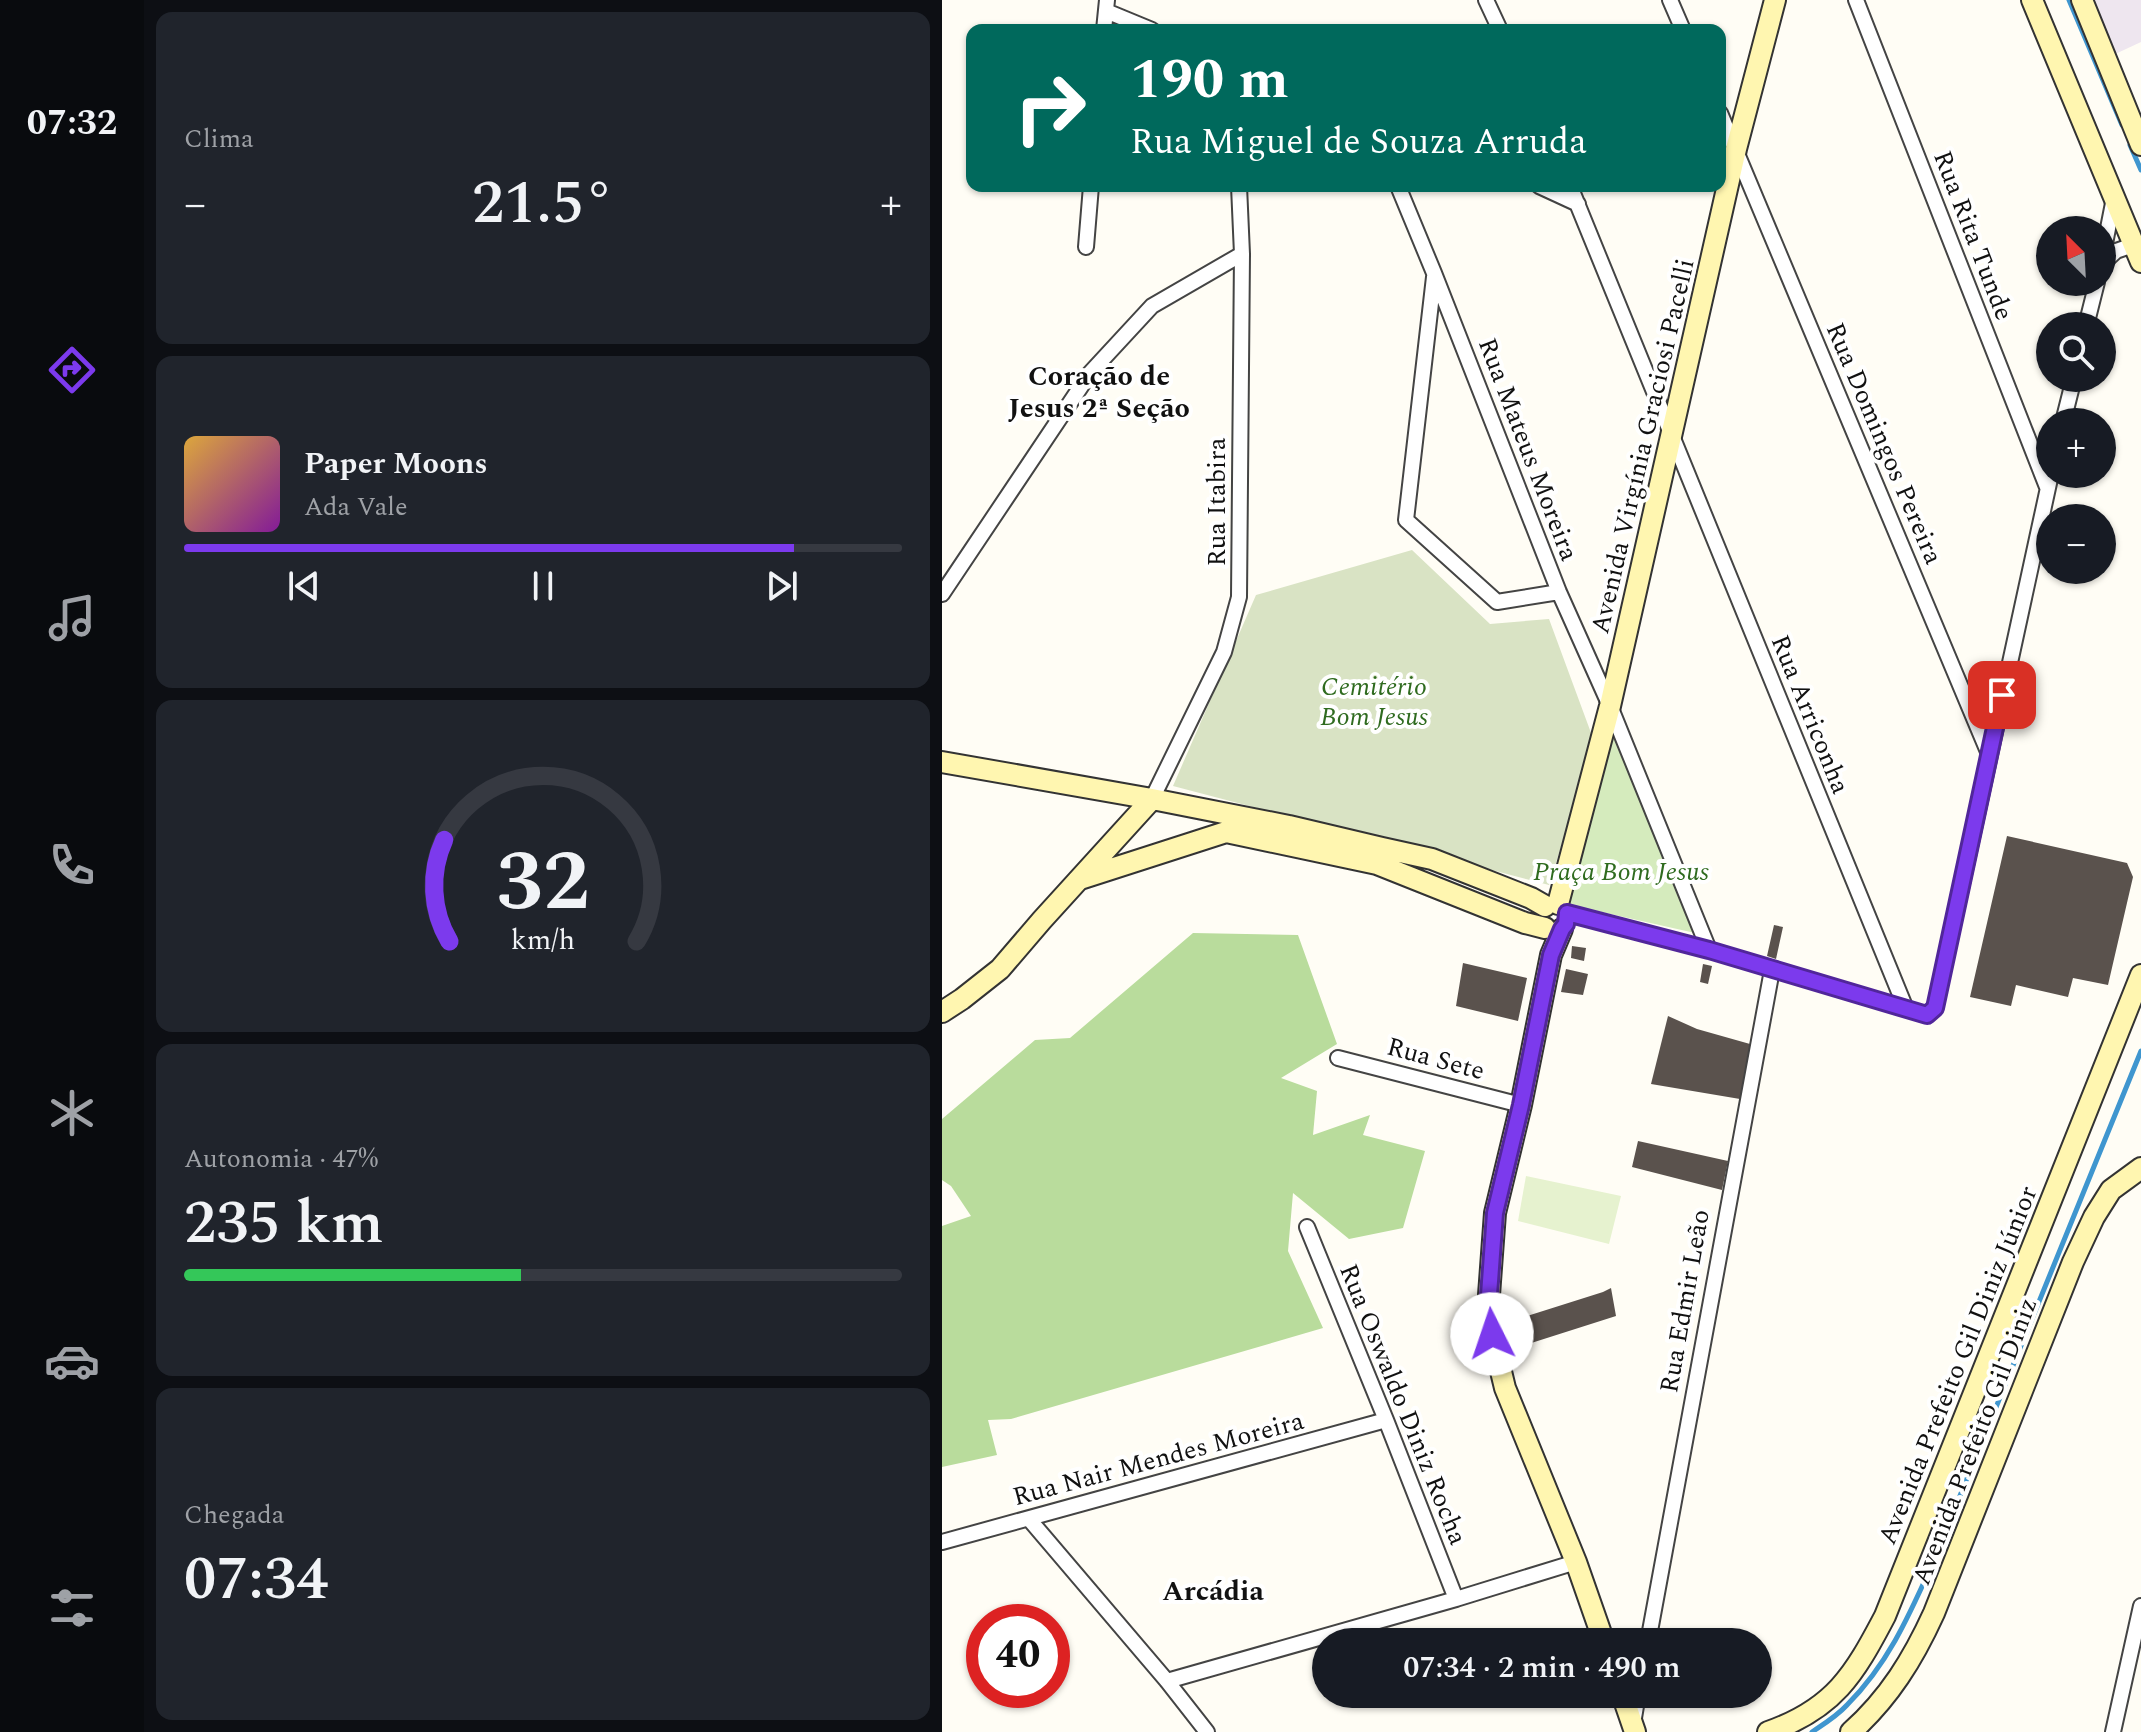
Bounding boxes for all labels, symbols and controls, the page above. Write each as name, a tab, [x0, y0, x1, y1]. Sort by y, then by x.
text: 190 m	[1130, 38, 1289, 123]
icon: right	[998, 56, 1102, 160]
text: 07:32	[27, 96, 117, 151]
text: Rua Miguel de Souza Arruda	[1130, 115, 1587, 170]
text: Clima	[184, 119, 254, 159]
street label: Rua Rita Tunde	[1922, 145, 2024, 326]
text: 21.5°	[472, 158, 614, 250]
text: −	[184, 171, 206, 238]
text: +	[880, 171, 902, 238]
north arrow	[2036, 216, 2116, 296]
map controls	[2036, 216, 2116, 584]
street label: Avenida Virgínia Graciosi Pacelli	[1580, 255, 1706, 638]
button: search	[2036, 312, 2116, 392]
street label: Rua Domingos Pereira	[1815, 316, 1953, 571]
street label: Rua Mateus Moreira	[1467, 332, 1589, 567]
icon: directions	[44, 342, 100, 398]
district label: Coração de Jesus 2ª Seção	[1008, 355, 1190, 430]
button: +	[2036, 408, 2116, 488]
street label: Rua Itabira	[1197, 437, 1237, 566]
text: Paper Moons	[304, 441, 488, 487]
text: Ada Vale	[304, 487, 407, 527]
button: −	[2036, 504, 2116, 584]
icon: previous	[282, 564, 326, 608]
icon: pause	[521, 564, 565, 608]
icon: next	[760, 564, 804, 608]
icon: music	[44, 590, 100, 646]
street label: Rua Arriconha	[1760, 629, 1860, 800]
pin	[1968, 661, 2036, 729]
park label: Cemitério Bom Jesus	[1320, 667, 1428, 737]
icon: arrive	[1980, 673, 2024, 717]
text: 32	[496, 820, 590, 947]
icon: phone	[44, 837, 100, 893]
park label: Praça Bom Jesus	[1533, 852, 1709, 892]
text: km/h	[511, 919, 575, 962]
street label: Rua Sete	[1382, 1027, 1489, 1091]
icon: climate	[44, 1085, 100, 1141]
text: Autonomia · 47%	[184, 1139, 378, 1179]
text: 235 km	[184, 1178, 384, 1270]
street label: Avenida Prefeito Gil Diniz Júnior	[1871, 1181, 2043, 1549]
street label: Rua Edmir Leão	[1649, 1206, 1721, 1396]
street label: Rua Oswaldo Diniz Rocha	[1328, 1258, 1478, 1551]
position arrow	[1450, 1292, 1534, 1376]
street label: Avenida Prefeito Gil Diniz	[1905, 1293, 2043, 1589]
icon: car	[44, 1333, 100, 1389]
street label: Rua Nair Mendes Moreira	[1008, 1401, 1309, 1517]
text: Chegada	[184, 1495, 285, 1535]
text: 07:34	[184, 1534, 328, 1626]
district label: Arcádia	[1162, 1570, 1264, 1613]
icon: filters	[44, 1580, 100, 1636]
speed limit sign: 40	[966, 1604, 1070, 1708]
text: 07:34 · 2 min · 490 m	[1403, 1645, 1681, 1691]

